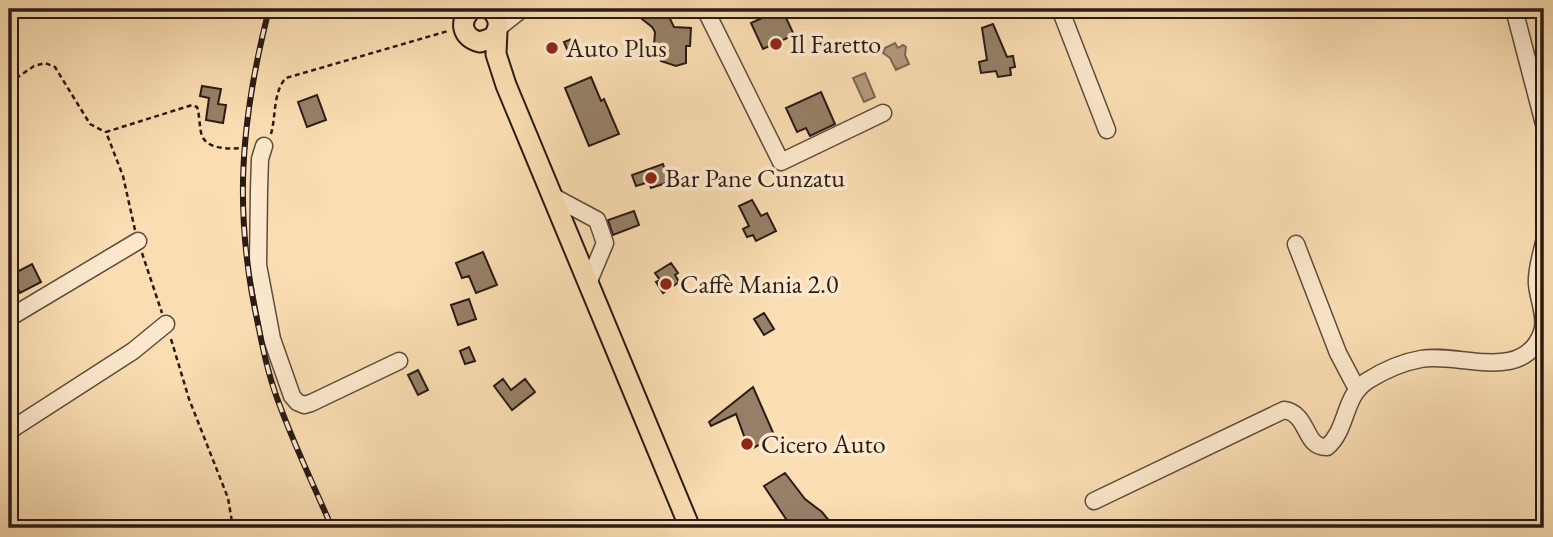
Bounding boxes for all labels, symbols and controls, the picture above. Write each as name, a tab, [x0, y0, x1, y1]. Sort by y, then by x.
place label: Il Faretto	[790, 27, 881, 61]
place label: Auto Plus	[565, 31, 667, 65]
marker: Il Faretto	[768, 36, 784, 52]
marker: Auto Plus	[544, 40, 560, 56]
place label: Bar Pane Cunzatu	[665, 161, 845, 195]
marker: Bar Pane Cunzatu	[643, 170, 659, 186]
place label: Caffè Mania 2.0	[680, 267, 838, 301]
marker: Caffè Mania 2.0	[658, 276, 674, 292]
place label: Cicero Auto	[761, 427, 886, 461]
marker: Cicero Auto	[739, 436, 755, 452]

